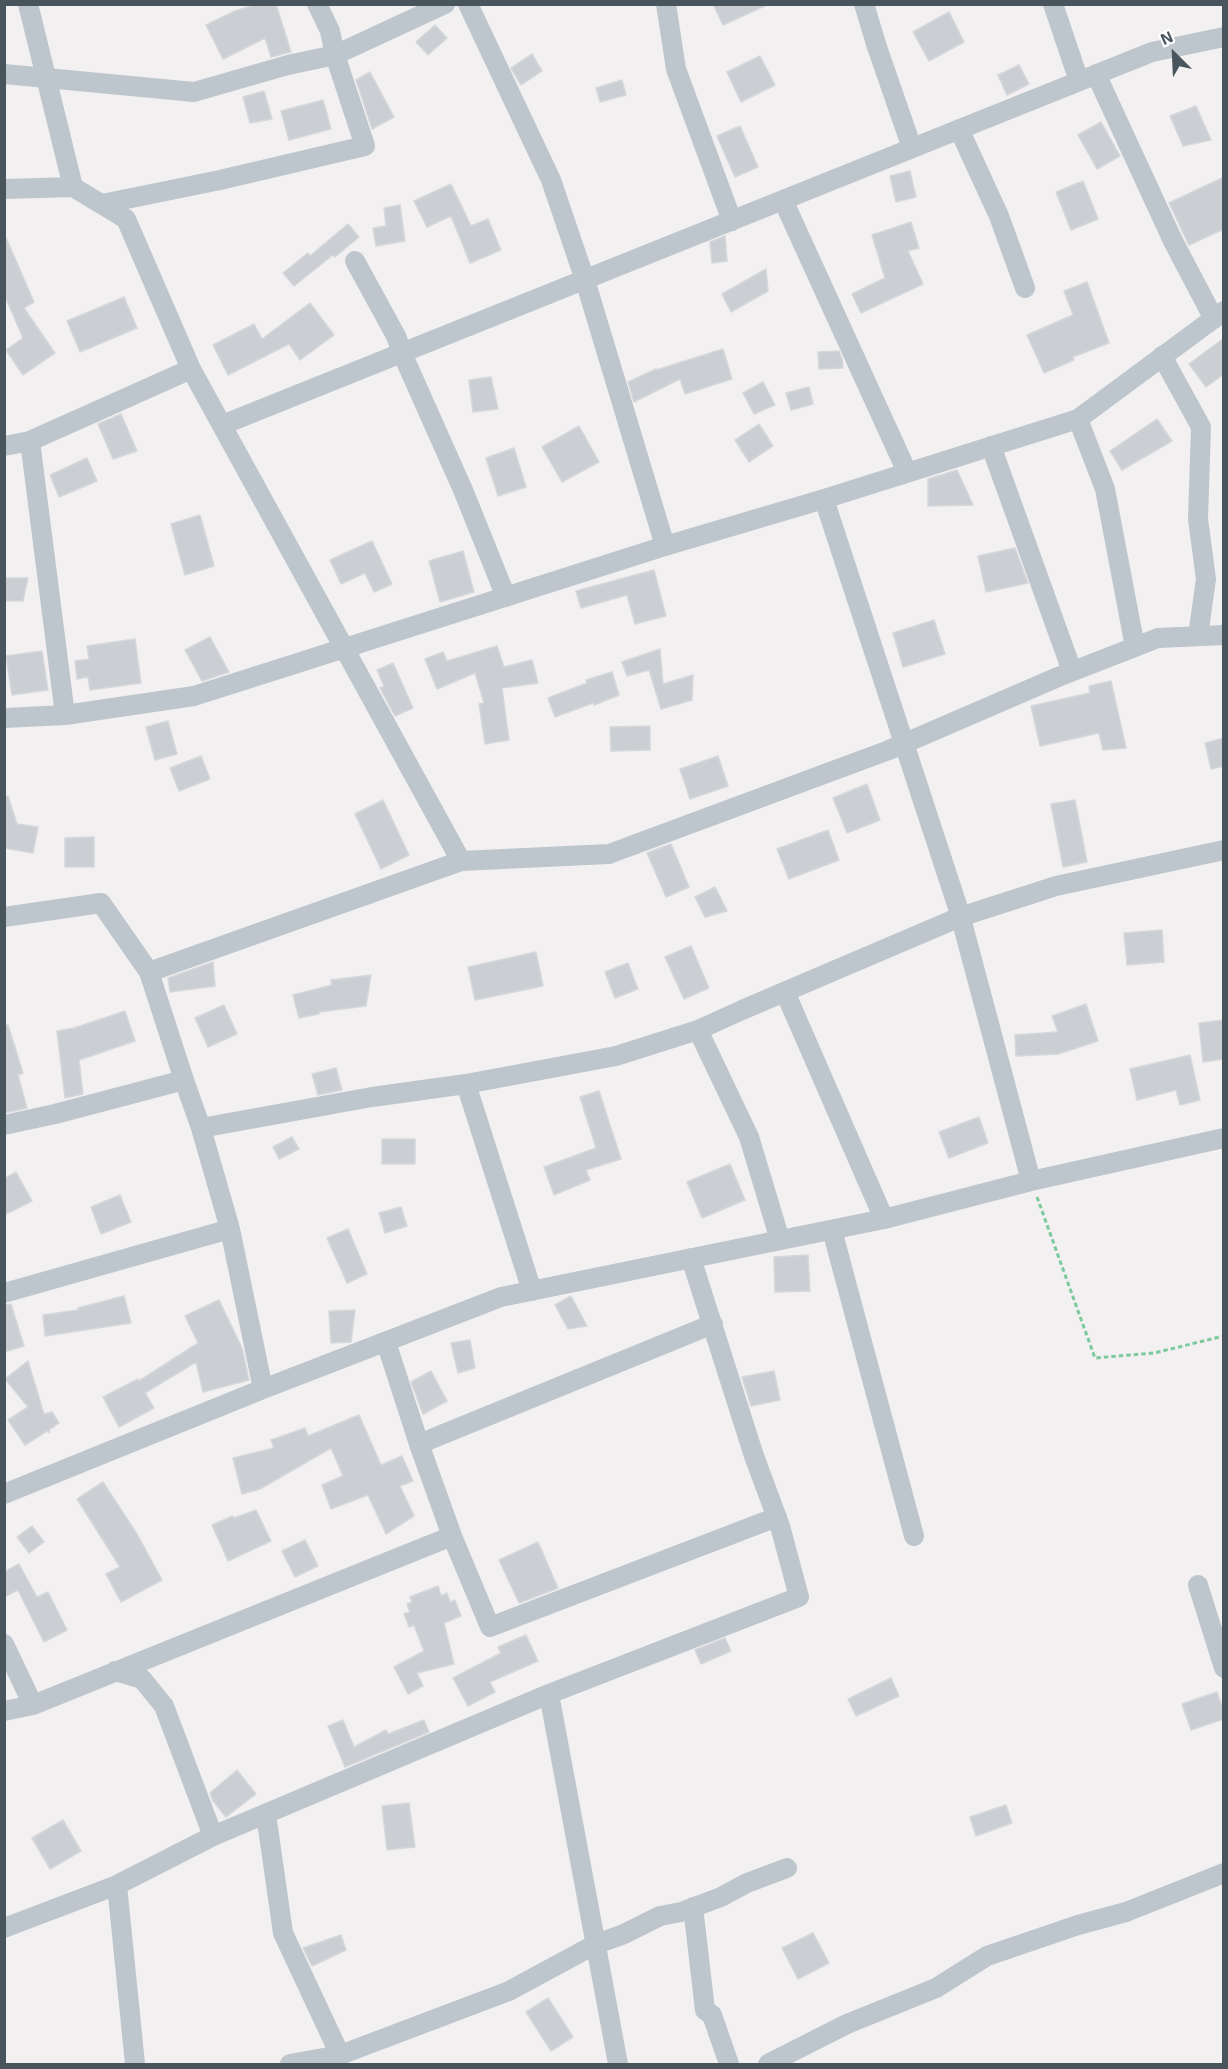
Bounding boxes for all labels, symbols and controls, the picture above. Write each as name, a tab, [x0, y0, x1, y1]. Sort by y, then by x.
north arrow	[1144, 24, 1204, 84]
text: N	[1157, 26, 1176, 48]

